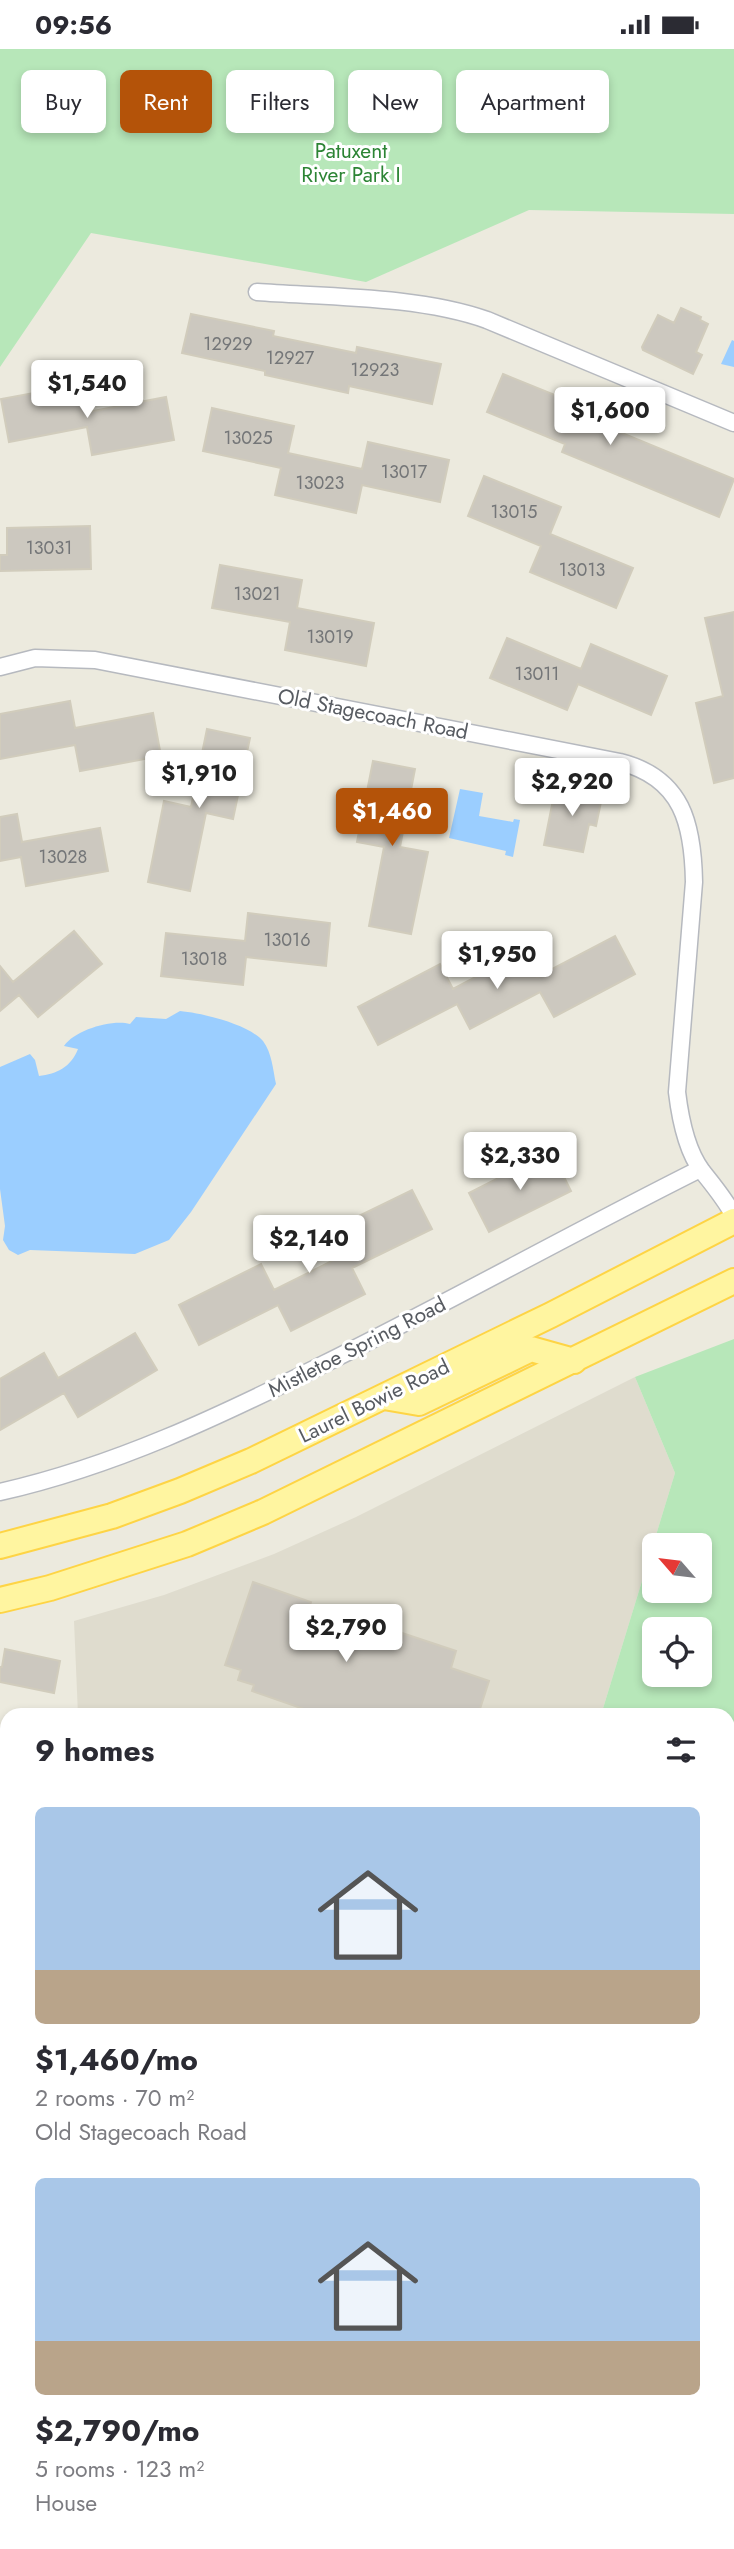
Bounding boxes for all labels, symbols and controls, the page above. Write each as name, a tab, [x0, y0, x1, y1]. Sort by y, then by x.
text: 09:56	[35, 6, 112, 44]
chip: Buy	[21, 70, 106, 133]
chip: Rent	[120, 70, 212, 133]
chip: Filters	[226, 70, 334, 133]
chip: New	[348, 70, 442, 133]
chip: Apartment	[456, 70, 609, 133]
park label: Patuxent River Park I	[301, 136, 401, 190]
house number: 12929	[203, 331, 253, 357]
house number: 12927	[266, 345, 315, 371]
house number: 12923	[351, 357, 400, 383]
pin: $1,540	[30, 361, 144, 420]
text: $1,540	[47, 366, 127, 400]
pin: $1,600	[553, 387, 667, 447]
text: $1,600	[570, 393, 650, 427]
house number: 13025	[223, 425, 273, 451]
house number: 13017	[381, 459, 428, 485]
house number: 13023	[296, 470, 345, 496]
house number: 13015	[491, 499, 537, 525]
house number: 13031	[26, 535, 72, 561]
house number: 13013	[559, 557, 605, 583]
house number: 13021	[233, 581, 281, 607]
house number: 13019	[306, 624, 354, 650]
house number: 13011	[515, 661, 559, 687]
street label: Old Stagecoach Road	[275, 681, 471, 747]
pin: $1,910	[142, 751, 256, 810]
text: $1,910	[161, 756, 237, 790]
pin: $2,920	[515, 759, 629, 818]
text: $2,920	[531, 764, 613, 798]
pin: $1,460	[335, 789, 449, 848]
text: $1,460	[352, 794, 432, 828]
house number: 13028	[39, 844, 87, 870]
house number: 13016	[263, 927, 311, 953]
pin: $1,950	[440, 932, 554, 991]
text: $1,950	[458, 937, 536, 971]
house number: 13018	[181, 946, 227, 972]
pin: $2,330	[463, 1133, 577, 1192]
text: $2,330	[480, 1138, 560, 1172]
pin: $2,140	[252, 1215, 366, 1275]
text: $2,140	[269, 1221, 349, 1255]
street label: Mistletoe Spring Road	[263, 1289, 451, 1405]
street label: Laurel Bowie Road	[294, 1351, 454, 1451]
north arrow	[642, 1533, 712, 1603]
map controls	[642, 1533, 712, 1687]
pin: $2,790	[289, 1605, 403, 1664]
text: $2,790	[305, 1610, 387, 1644]
button: locate	[642, 1617, 712, 1687]
text: 9 homes	[35, 1729, 154, 1772]
icon: filters	[662, 1731, 700, 1769]
icon: home	[305, 1852, 431, 1978]
text: $1,460/mo	[35, 2038, 198, 2081]
text: 2 rooms · 70 m²	[35, 2081, 194, 2115]
text: Old Stagecoach Road	[35, 2115, 247, 2149]
icon: home	[305, 2223, 431, 2349]
text: $2,790/mo	[35, 2409, 200, 2452]
text: 5 rooms · 123 m²	[35, 2452, 204, 2486]
text: House	[35, 2486, 97, 2520]

